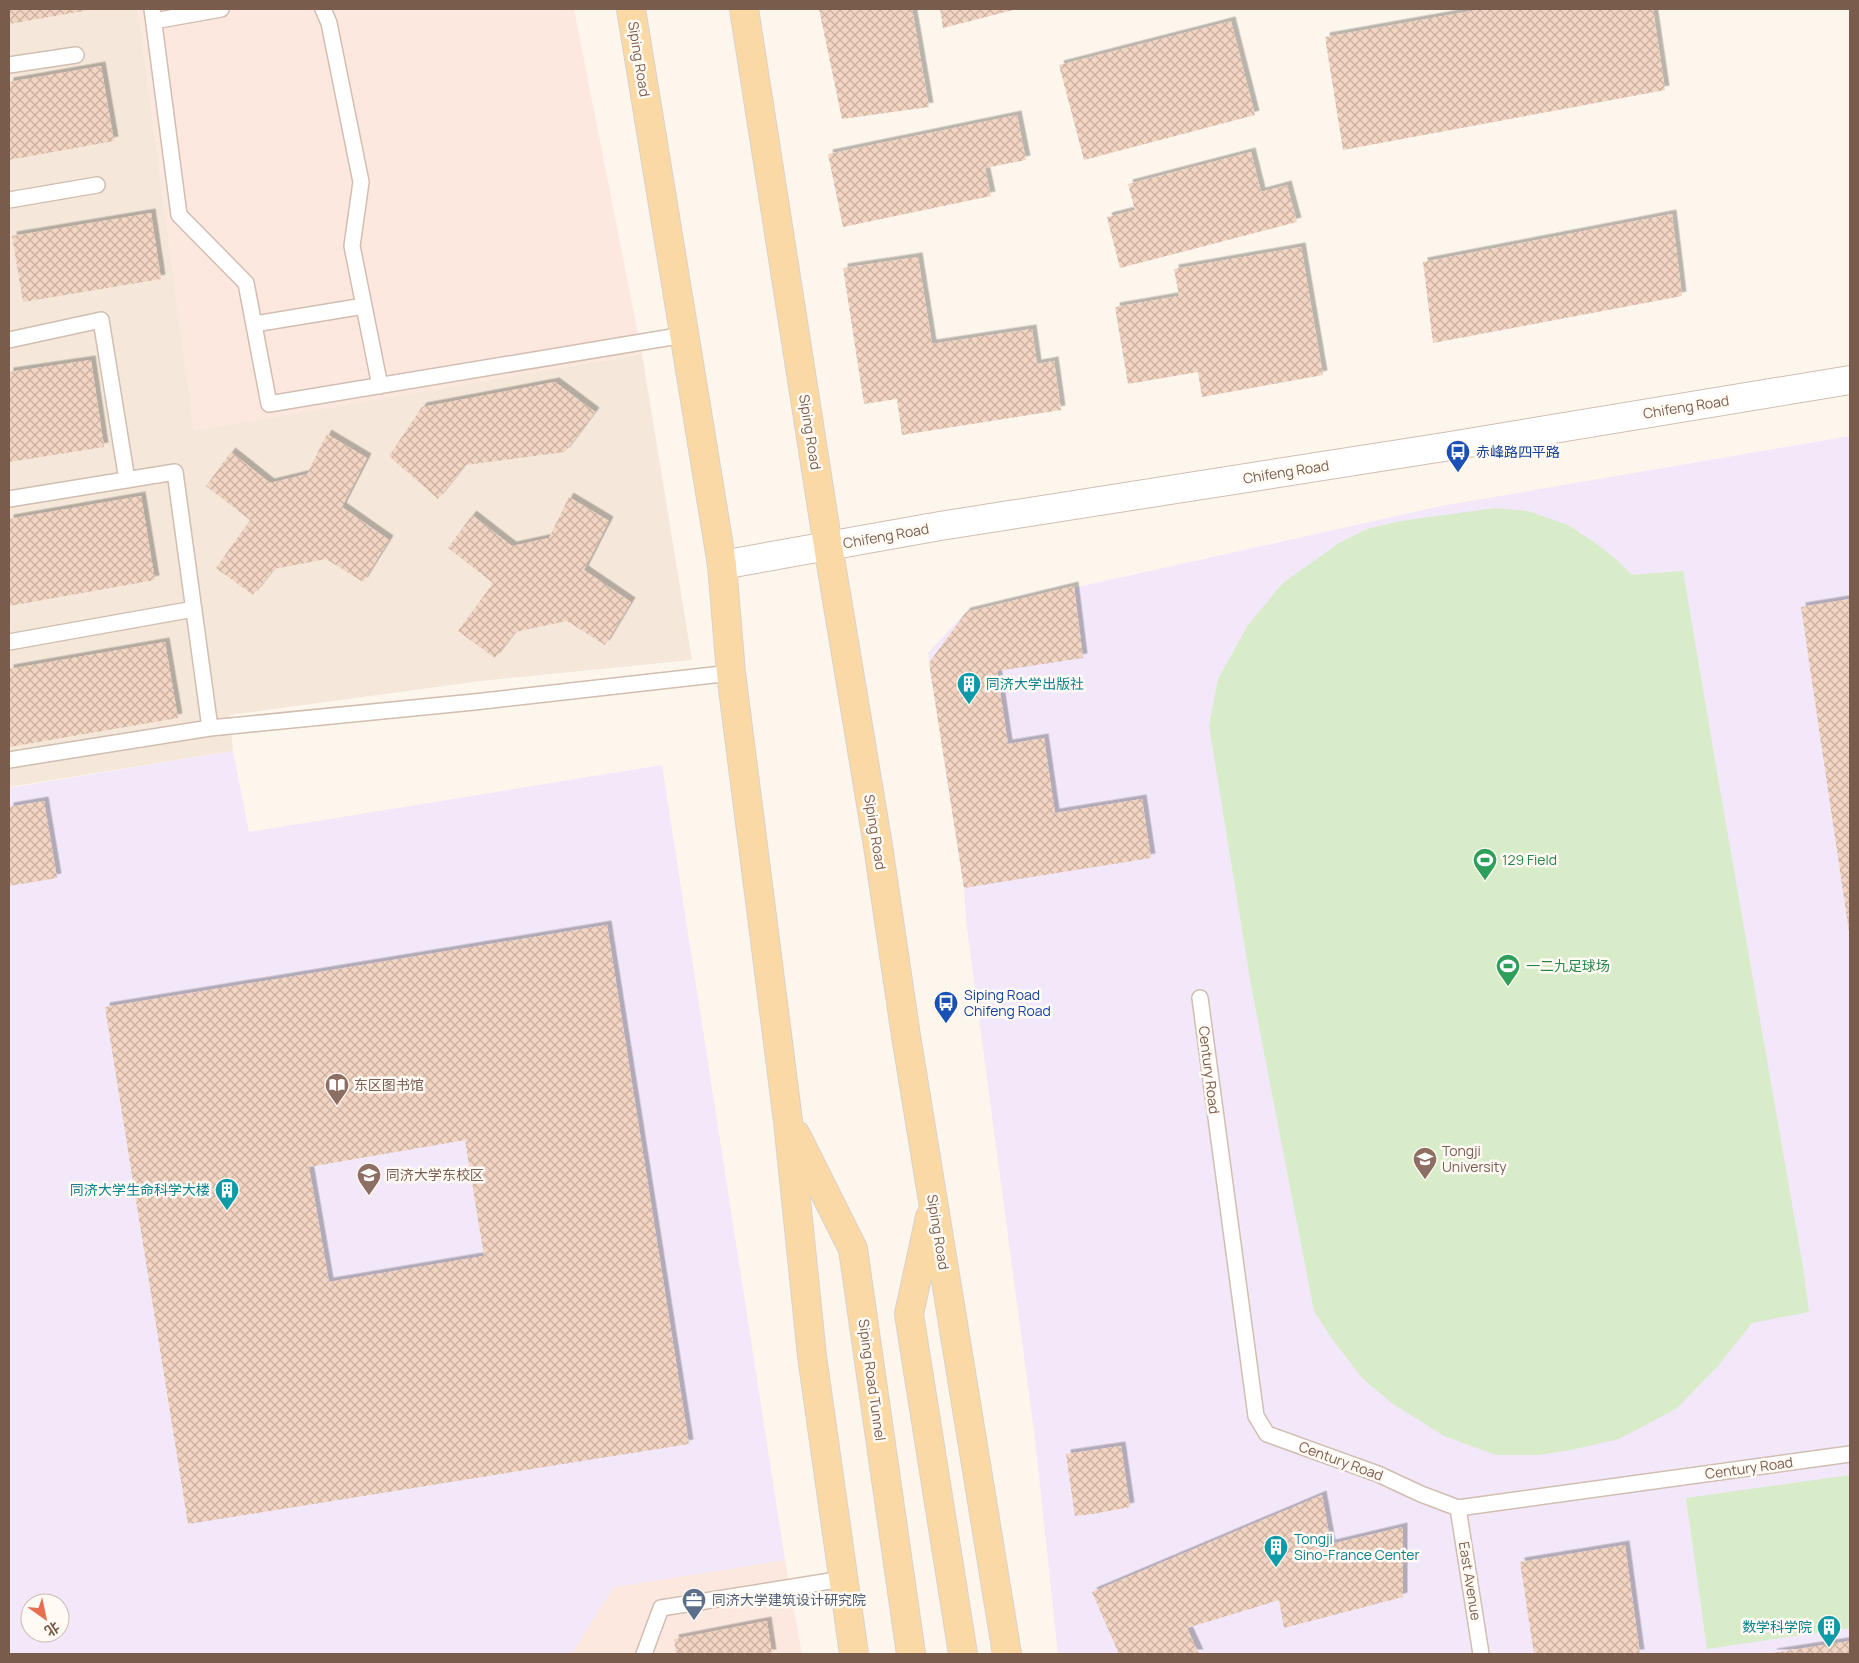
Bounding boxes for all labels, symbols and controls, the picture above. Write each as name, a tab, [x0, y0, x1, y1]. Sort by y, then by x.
street label: Siping Road	[624, 20, 655, 98]
street label: Chifeng Road	[1642, 390, 1730, 423]
street label: Siping Road	[795, 393, 826, 471]
bus stop icon: 赤峰路四平路	[1445, 439, 1471, 473]
place label: 赤峰路四平路	[1476, 442, 1560, 461]
street label: Chifeng Road	[1242, 455, 1330, 488]
street label: Chifeng Road	[842, 519, 930, 552]
building icon: 同济大学出版社	[956, 671, 982, 705]
place label: 同济大学出版社	[986, 674, 1084, 693]
street label: Siping Road	[860, 793, 891, 871]
sports icon: 129 Field	[1472, 847, 1498, 881]
place label: 129 Field	[1502, 850, 1557, 869]
sports icon: 一二九足球场	[1495, 953, 1521, 987]
place label: 一二九足球场	[1526, 956, 1610, 975]
place label: Siping Road Chifeng Road	[964, 985, 1051, 1020]
bus stop icon: Siping Road Chifeng Road	[933, 990, 959, 1024]
street label: Century Road	[1195, 1025, 1224, 1115]
library icon: 东区图书馆	[324, 1072, 350, 1106]
place label: 东区图书馆	[354, 1075, 424, 1094]
place label: Tongji University	[1442, 1141, 1507, 1176]
school or university icon: Tongji University	[1412, 1146, 1438, 1180]
school or university icon: 同济大学东校区	[356, 1162, 382, 1196]
place label: 同济大学东校区	[386, 1165, 484, 1184]
building icon: 同济大学生命科学大楼	[214, 1177, 240, 1211]
place label: 同济大学生命科学大楼	[70, 1180, 210, 1199]
street label: Siping Road	[923, 1193, 954, 1271]
street label: Siping Road Tunnel	[855, 1318, 890, 1442]
street label: Century Road	[1296, 1436, 1386, 1485]
street label: Century Road	[1704, 1452, 1794, 1483]
place label: Tongji Sino-France Center	[1294, 1529, 1420, 1564]
building icon: Tongji Sino-France Center	[1263, 1534, 1289, 1568]
street label: East Avenue	[1455, 1540, 1486, 1622]
office icon: 同济大学建筑设计研究院	[681, 1587, 707, 1621]
place label: 同济大学建筑设计研究院	[712, 1590, 866, 1609]
north arrow	[20, 1593, 70, 1643]
building icon: 数学科学院	[1816, 1614, 1842, 1648]
place label: 数学科学院	[1742, 1617, 1812, 1636]
text: 北	[41, 1618, 63, 1641]

